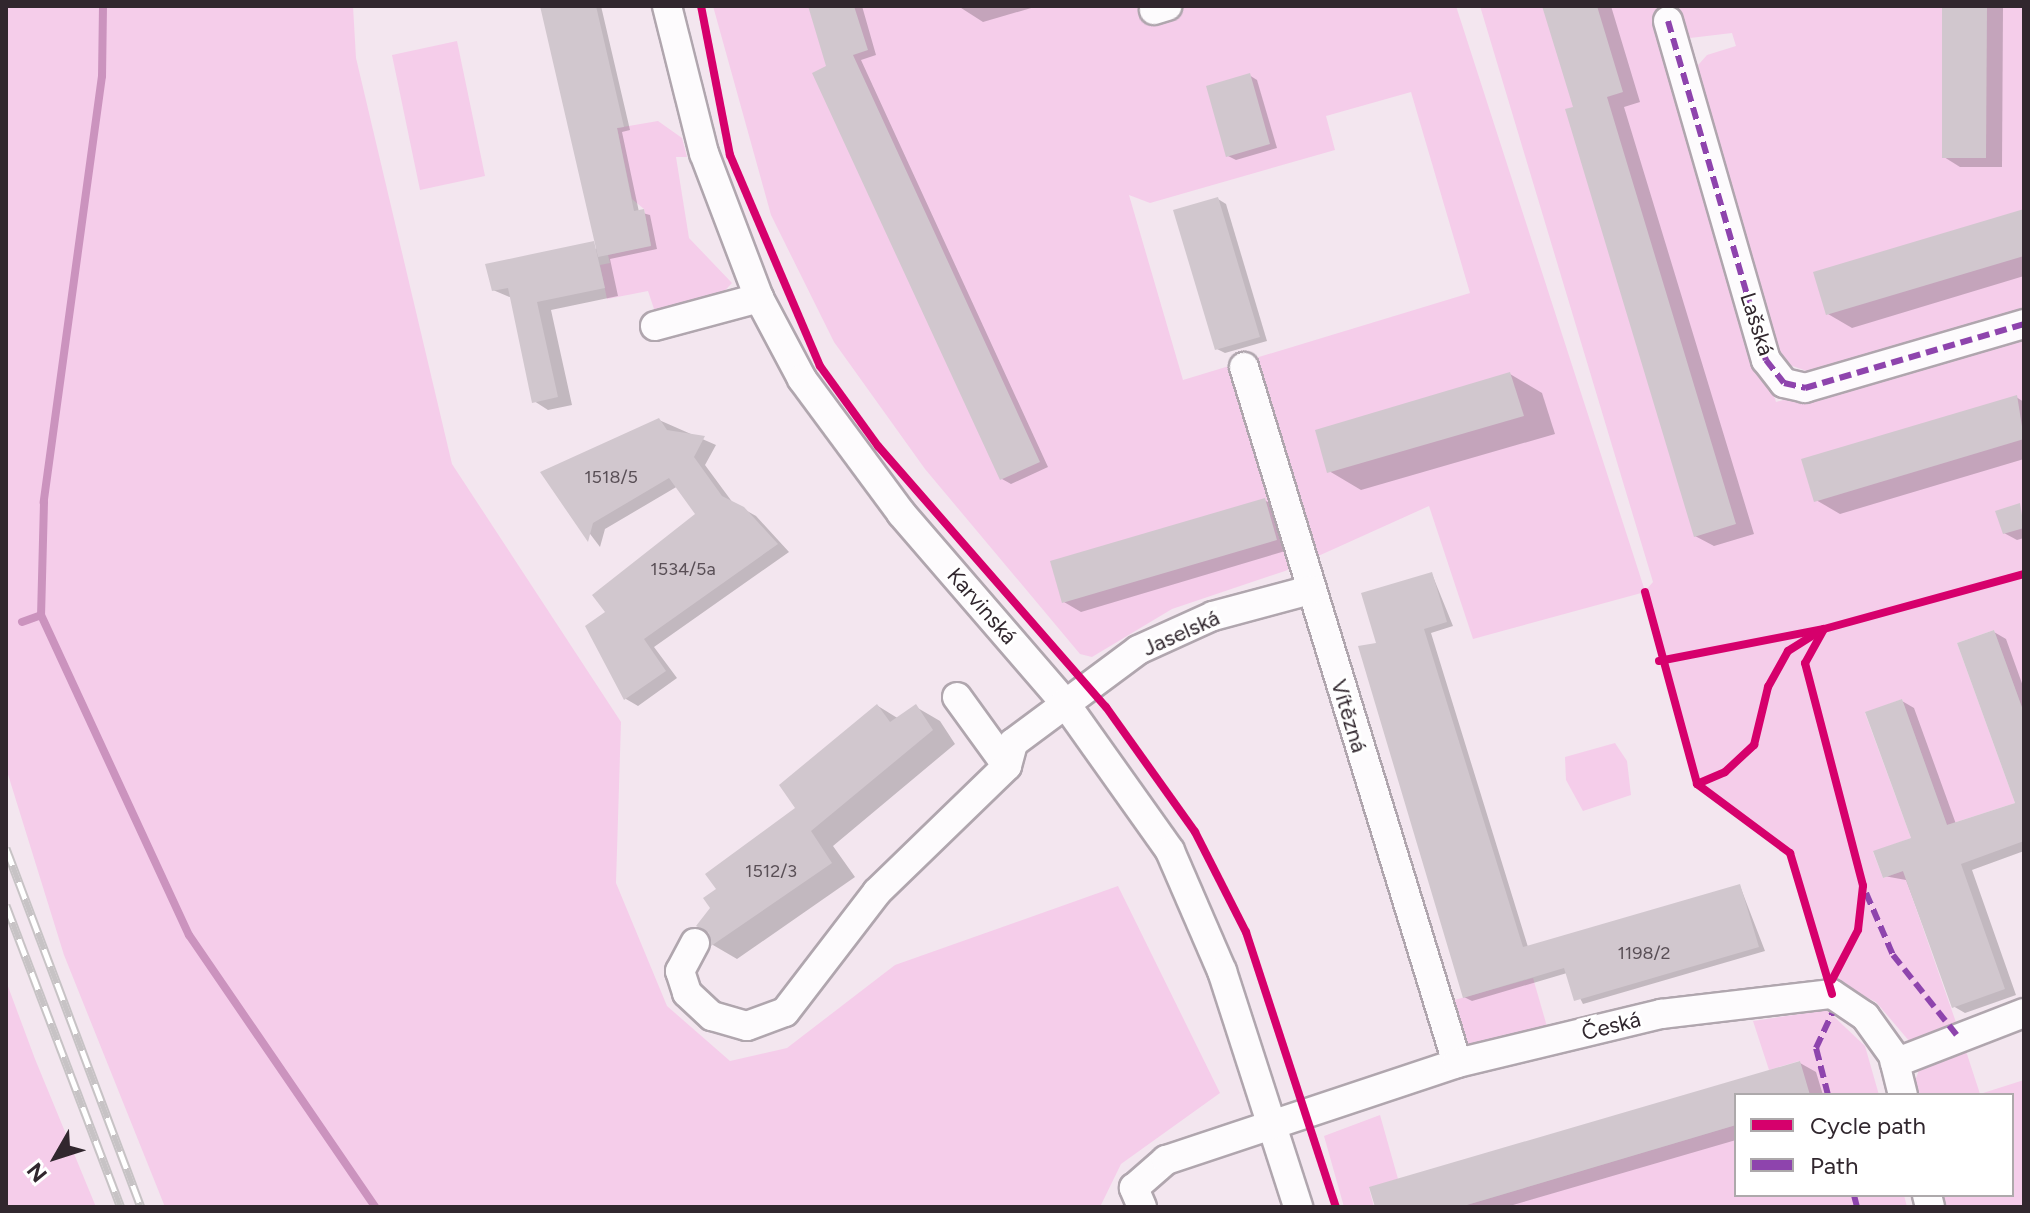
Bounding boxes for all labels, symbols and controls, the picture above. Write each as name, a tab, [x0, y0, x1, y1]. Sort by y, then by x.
street label: Lašská	[1734, 289, 1780, 359]
house number: 1518/5	[584, 466, 638, 488]
house number: 1534/5a	[650, 558, 716, 580]
street label: Karvinská	[942, 562, 1022, 650]
street label: Jaselská	[1138, 604, 1224, 662]
street label: Vítězná	[1325, 676, 1373, 756]
house number: 1512/3	[745, 860, 797, 882]
house number: 1198/2	[1617, 942, 1671, 964]
street label: Česká	[1579, 1006, 1643, 1046]
legend	[1734, 1093, 2014, 1197]
text: Cycle path	[1810, 1111, 1926, 1140]
north arrow	[16, 1117, 96, 1197]
text: Path	[1810, 1151, 1858, 1180]
text: N	[21, 1157, 53, 1188]

